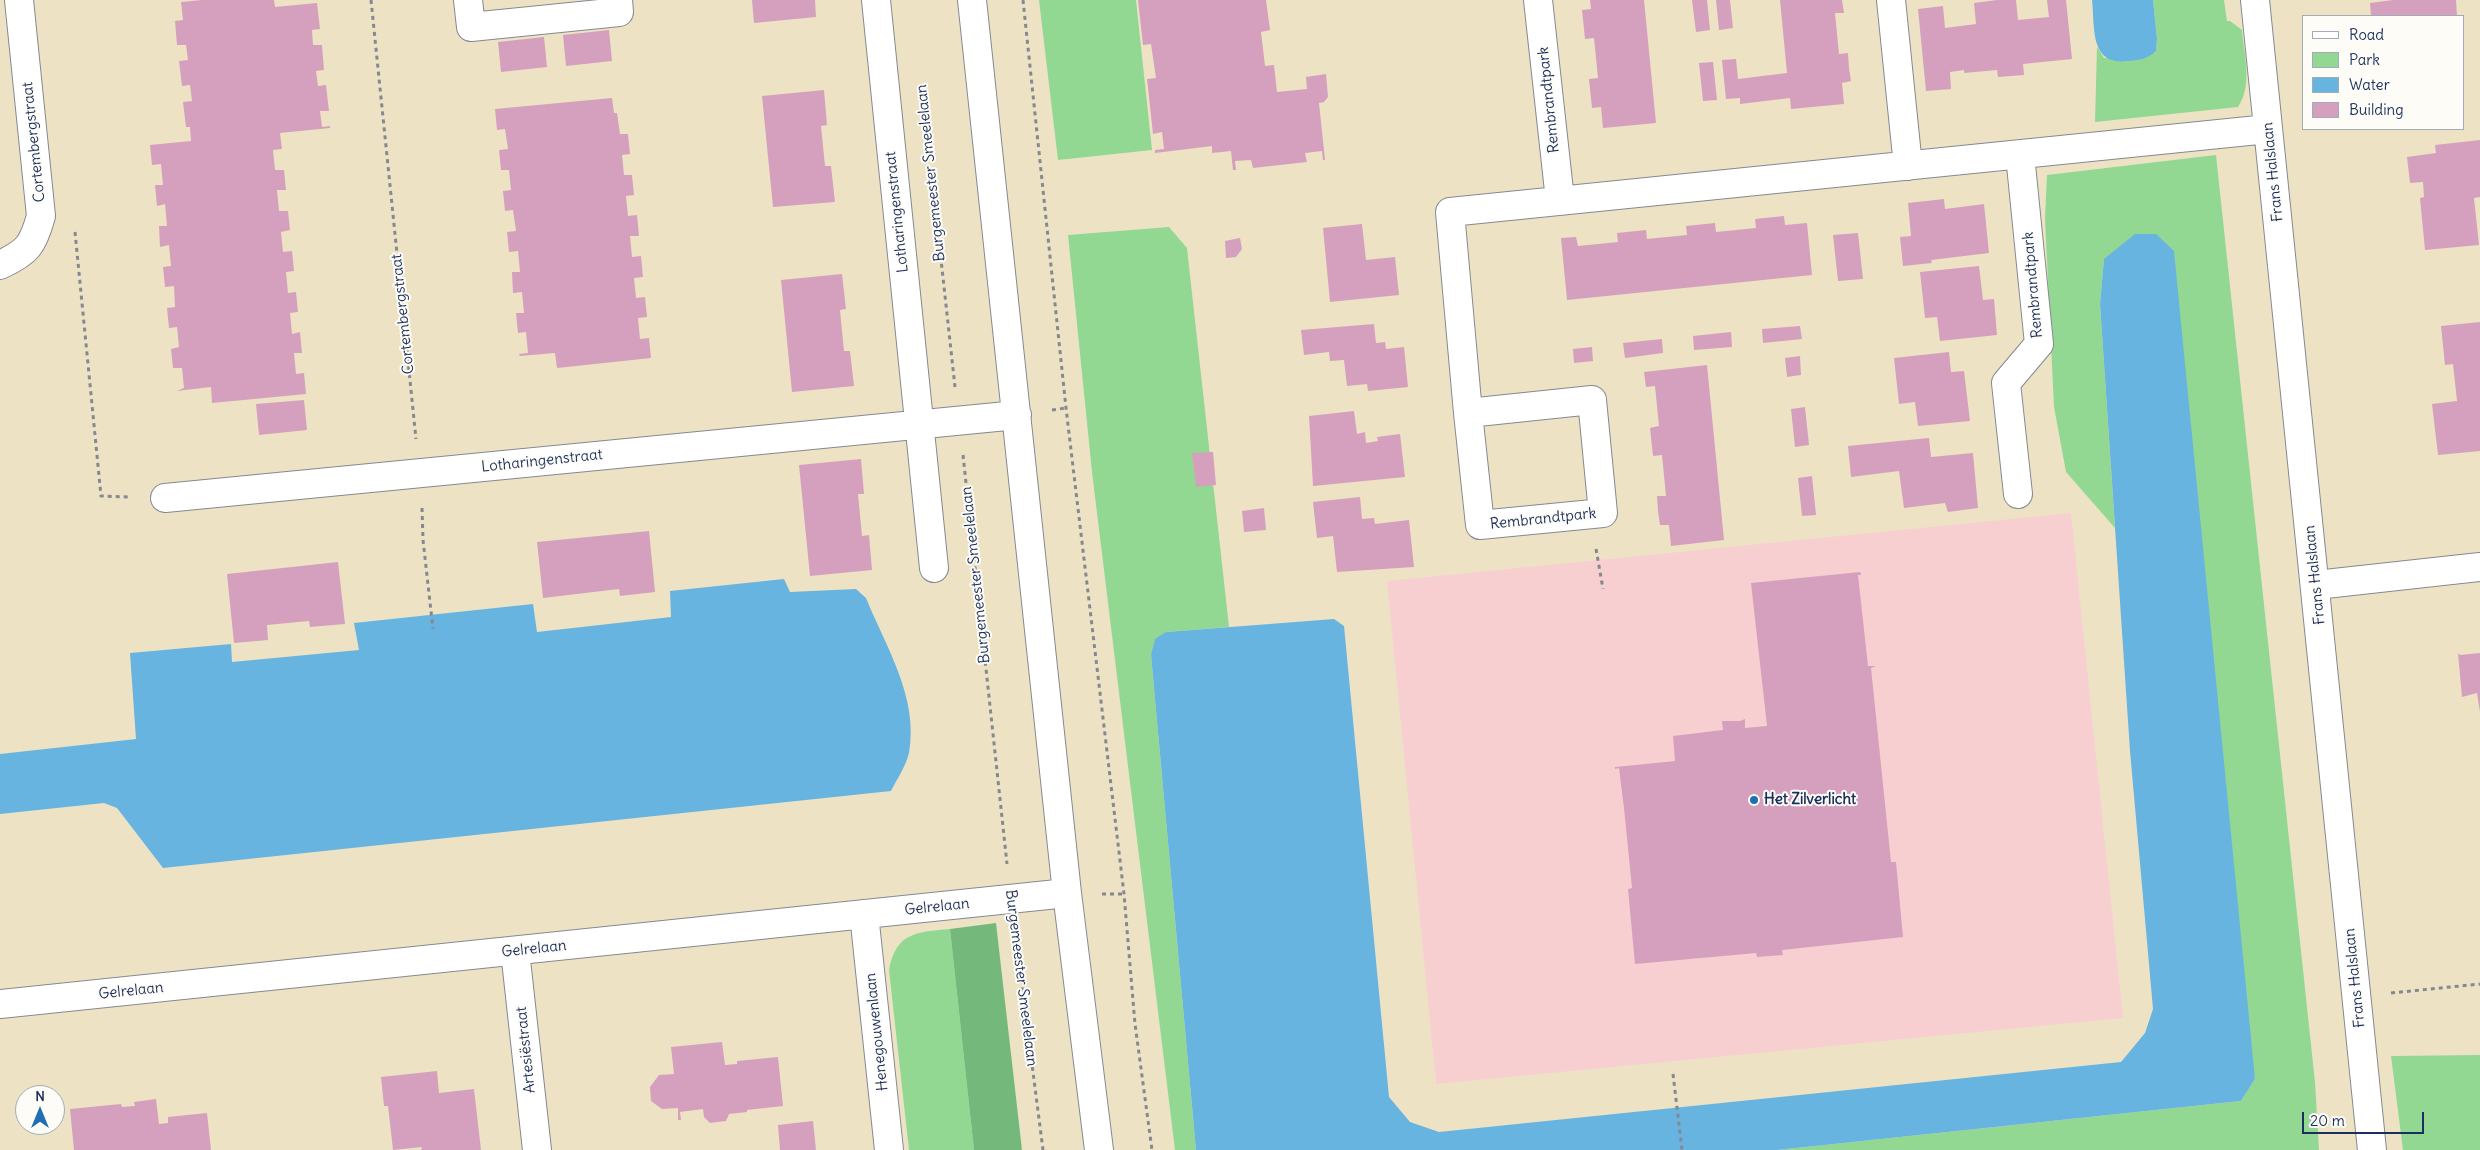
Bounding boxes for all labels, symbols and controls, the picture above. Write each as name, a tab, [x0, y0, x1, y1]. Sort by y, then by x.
legend	[2302, 15, 2465, 130]
text: Road	[2349, 25, 2384, 44]
street label: Rembrandtpark	[1534, 46, 1564, 154]
text: Park	[2349, 50, 2380, 69]
text: Water	[2349, 75, 2390, 94]
street label: Cortembergstraat	[19, 81, 49, 203]
street label: Burgemeester Smeelelaan	[913, 84, 949, 262]
text: Building	[2349, 100, 2404, 119]
street label: Frans Halslaan	[2259, 121, 2287, 223]
street label: Lotharingenstraat	[882, 150, 912, 274]
street label: Rembrandtpark	[2019, 231, 2047, 339]
street label: Cortembergstraat	[388, 253, 418, 375]
street label: Lotharingenstraat	[480, 446, 604, 476]
street label: Burgemeester Smeelelaan	[958, 486, 994, 664]
street label: Rembrandtpark	[1489, 504, 1597, 534]
street label: Frans Halslaan	[2301, 524, 2329, 626]
place label: Het Zilverlicht	[1764, 791, 1856, 809]
marker: Het Zilverlicht	[1748, 794, 1760, 806]
street label: Burgemeester Smeelelaan	[1001, 889, 1041, 1067]
street label: Gelrelaan	[904, 895, 970, 919]
street label: Frans Halslaan	[2341, 927, 2369, 1029]
street label: Gelrelaan	[501, 937, 567, 961]
street label: Henegouwenlaan	[862, 972, 892, 1092]
street label: Gelrelaan	[98, 979, 164, 1003]
street label: Artesiëstraat	[513, 1006, 539, 1094]
north arrow	[15, 1085, 65, 1135]
text: N	[35, 1087, 45, 1105]
scale bar	[2305, 1102, 2428, 1134]
text: 20 m	[2310, 1111, 2345, 1130]

